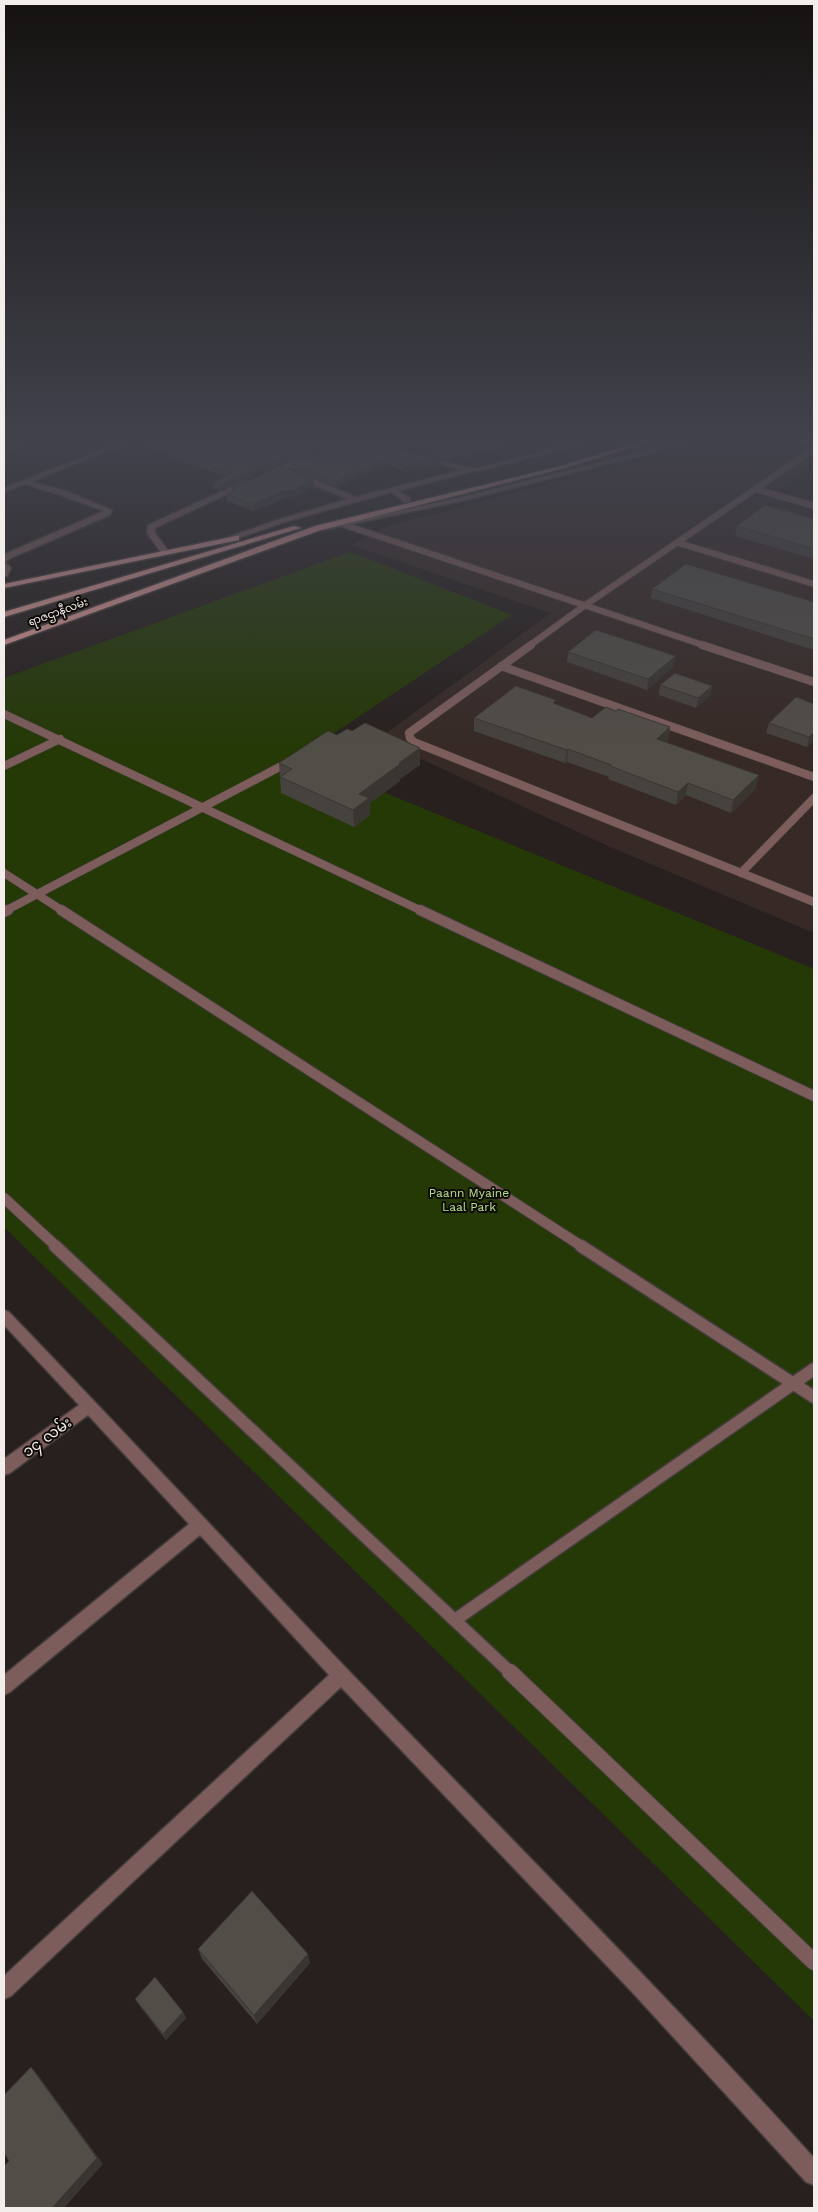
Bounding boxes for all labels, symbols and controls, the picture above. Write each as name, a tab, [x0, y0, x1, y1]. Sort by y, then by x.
street label: ရာဇဌာနီလမ်း	[26, 594, 90, 631]
park label: Paann Myaine Laal Park	[429, 1186, 509, 1214]
street label: ၁၄ လမ်း	[18, 1412, 77, 1463]

